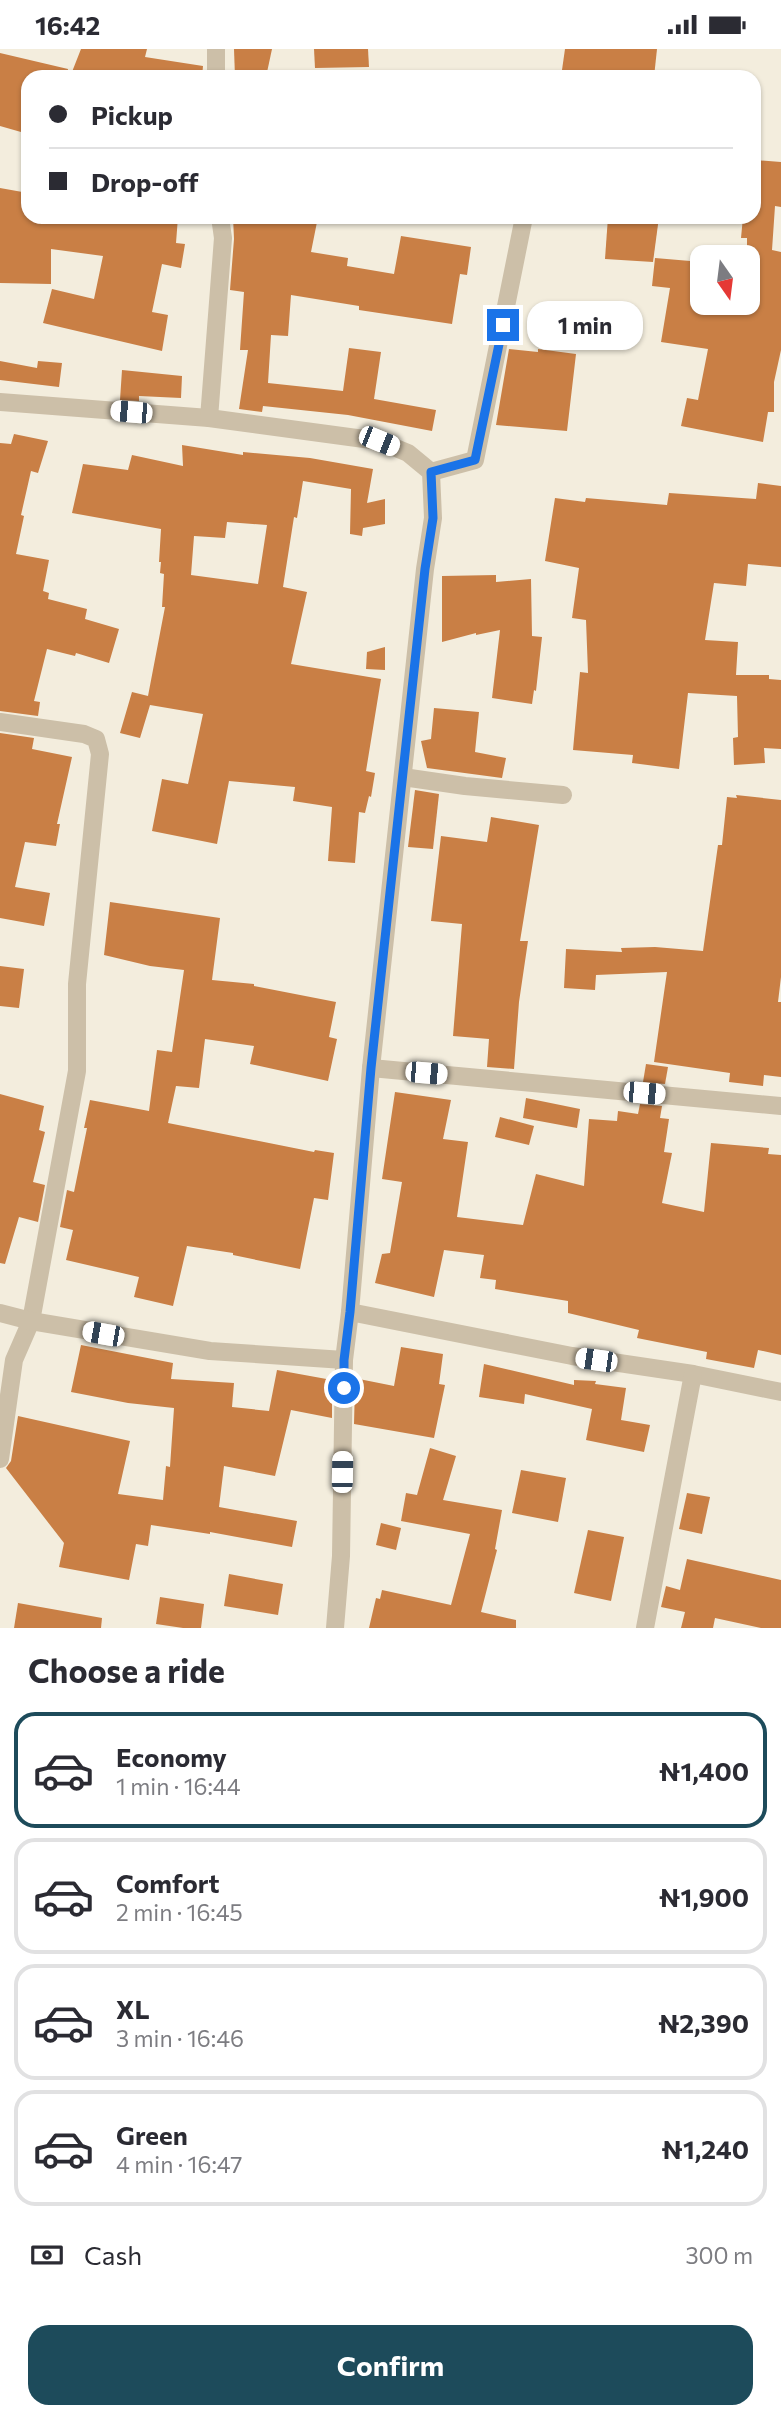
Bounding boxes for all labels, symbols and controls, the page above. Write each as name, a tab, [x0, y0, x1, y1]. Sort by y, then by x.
text: 16:42	[35, 9, 100, 40]
text: Pickup	[91, 99, 173, 130]
text: Drop-off	[91, 166, 198, 197]
north arrow	[690, 245, 760, 315]
map controls	[690, 245, 760, 315]
callout: 1 min	[528, 301, 643, 349]
route end	[487, 309, 519, 341]
text: 1 min	[558, 311, 612, 339]
car	[110, 400, 153, 424]
car	[356, 423, 403, 459]
car	[405, 1061, 448, 1085]
car	[623, 1081, 666, 1105]
car	[81, 1320, 126, 1348]
car	[574, 1347, 619, 1373]
route start	[328, 1372, 360, 1404]
car	[332, 1451, 353, 1493]
text: Choose a ride	[28, 1650, 225, 1690]
icon: car	[32, 1739, 95, 1802]
text: Economy	[116, 1741, 227, 1772]
text: ₦1,400	[659, 1755, 749, 1786]
text: 1 min · 16:44	[116, 1772, 240, 1800]
icon: car	[32, 1865, 95, 1928]
text: Comfort	[116, 1867, 219, 1898]
text: ₦1,900	[659, 1881, 749, 1912]
text: 2 min · 16:45	[116, 1898, 243, 1926]
icon: car	[32, 1991, 95, 2054]
text: XL	[116, 1993, 150, 2024]
text: ₦2,390	[658, 2007, 749, 2038]
text: 3 min · 16:46	[116, 2024, 244, 2052]
icon: car	[32, 2117, 95, 2180]
text: Green	[116, 2119, 188, 2150]
text: ₦1,240	[662, 2133, 749, 2164]
text: 4 min · 16:47	[116, 2150, 242, 2178]
icon: cash	[28, 2236, 66, 2274]
text: Cash	[84, 2239, 142, 2270]
text: 300 m	[685, 2241, 753, 2269]
button: Confirm	[28, 2325, 753, 2405]

